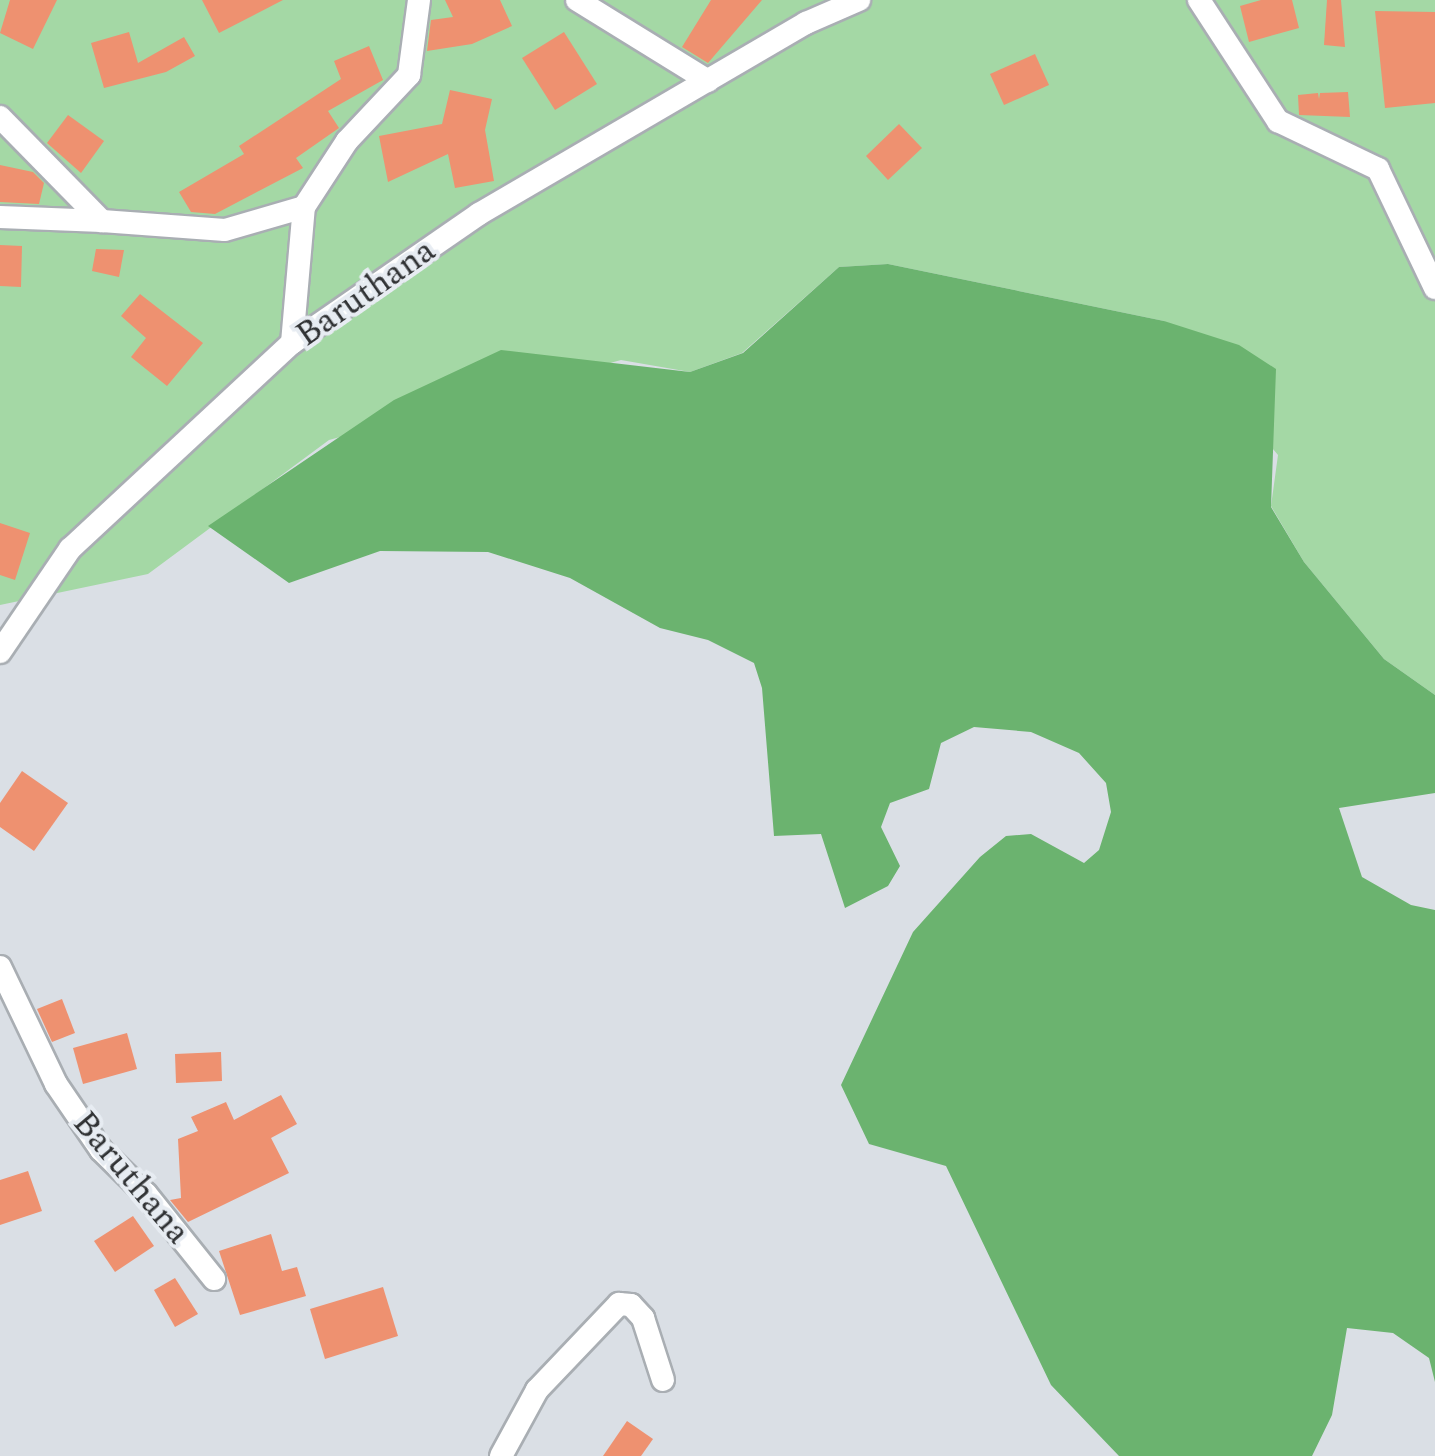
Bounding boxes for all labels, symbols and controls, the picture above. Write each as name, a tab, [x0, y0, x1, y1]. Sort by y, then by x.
street label: Baruthana	[288, 230, 444, 356]
street label: Baruthana	[63, 1103, 199, 1253]

